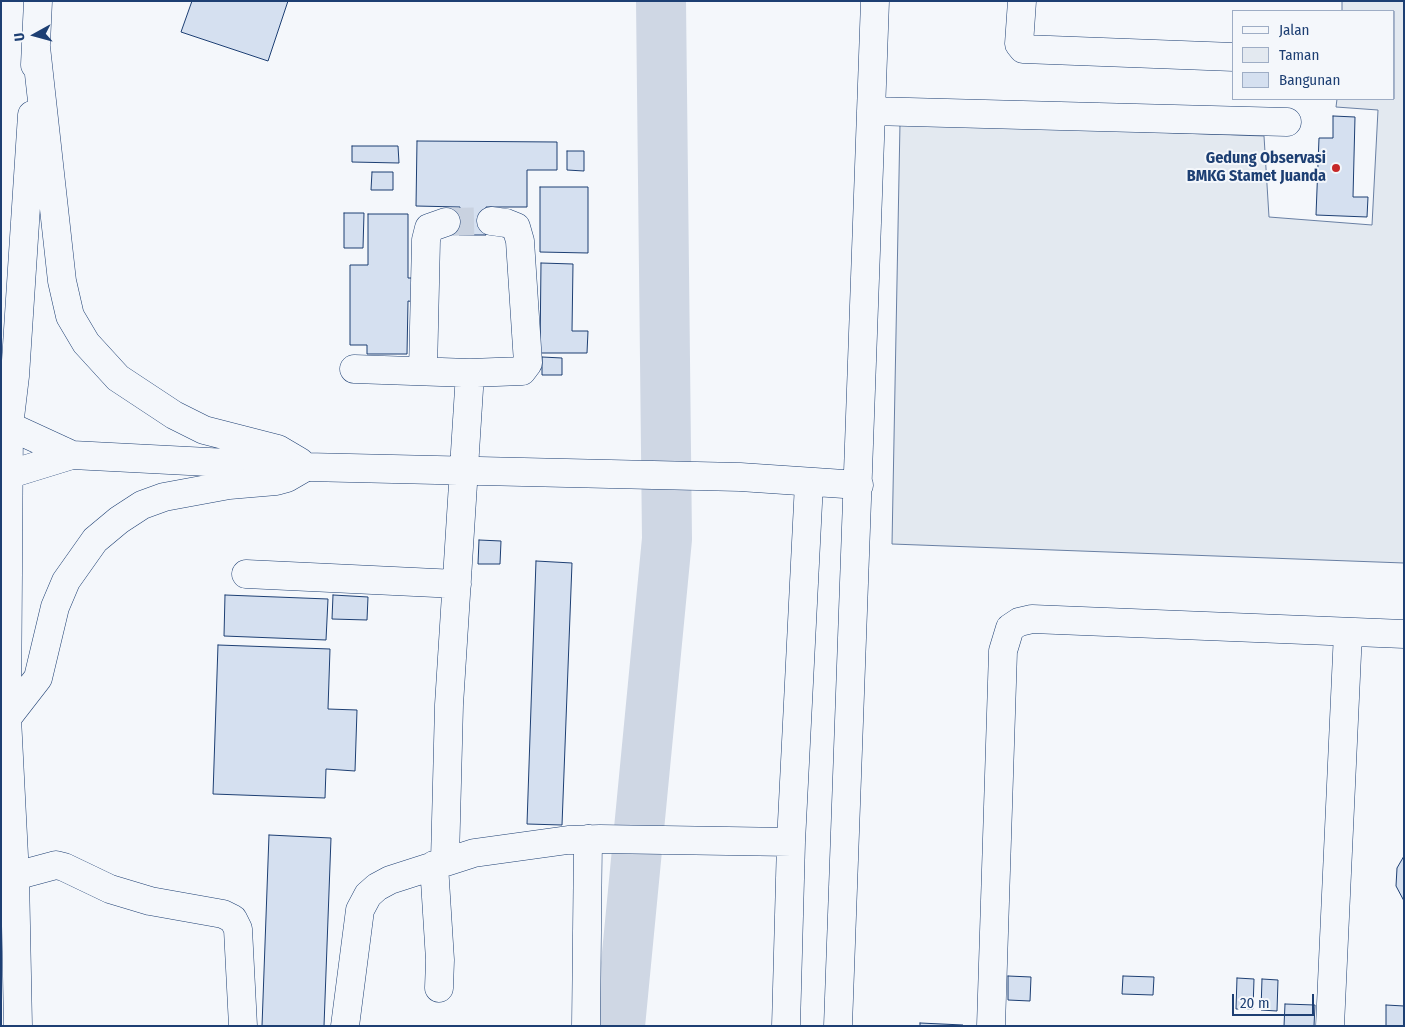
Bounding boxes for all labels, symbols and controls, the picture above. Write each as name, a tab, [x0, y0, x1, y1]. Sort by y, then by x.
north arrow	[10, 10, 60, 60]
legend	[1232, 10, 1395, 100]
text: Jalan	[1279, 21, 1309, 39]
text: U	[11, 32, 29, 42]
text: Taman	[1279, 46, 1319, 64]
text: Bangunan	[1279, 71, 1340, 89]
place label: Gedung Observasi BMKG Stamet Juanda	[1187, 149, 1326, 187]
marker: Gedung Observasi BMKG Stamet Juanda	[1330, 162, 1342, 174]
scale bar	[1235, 984, 1318, 1016]
text: 20 m	[1240, 994, 1270, 1012]

